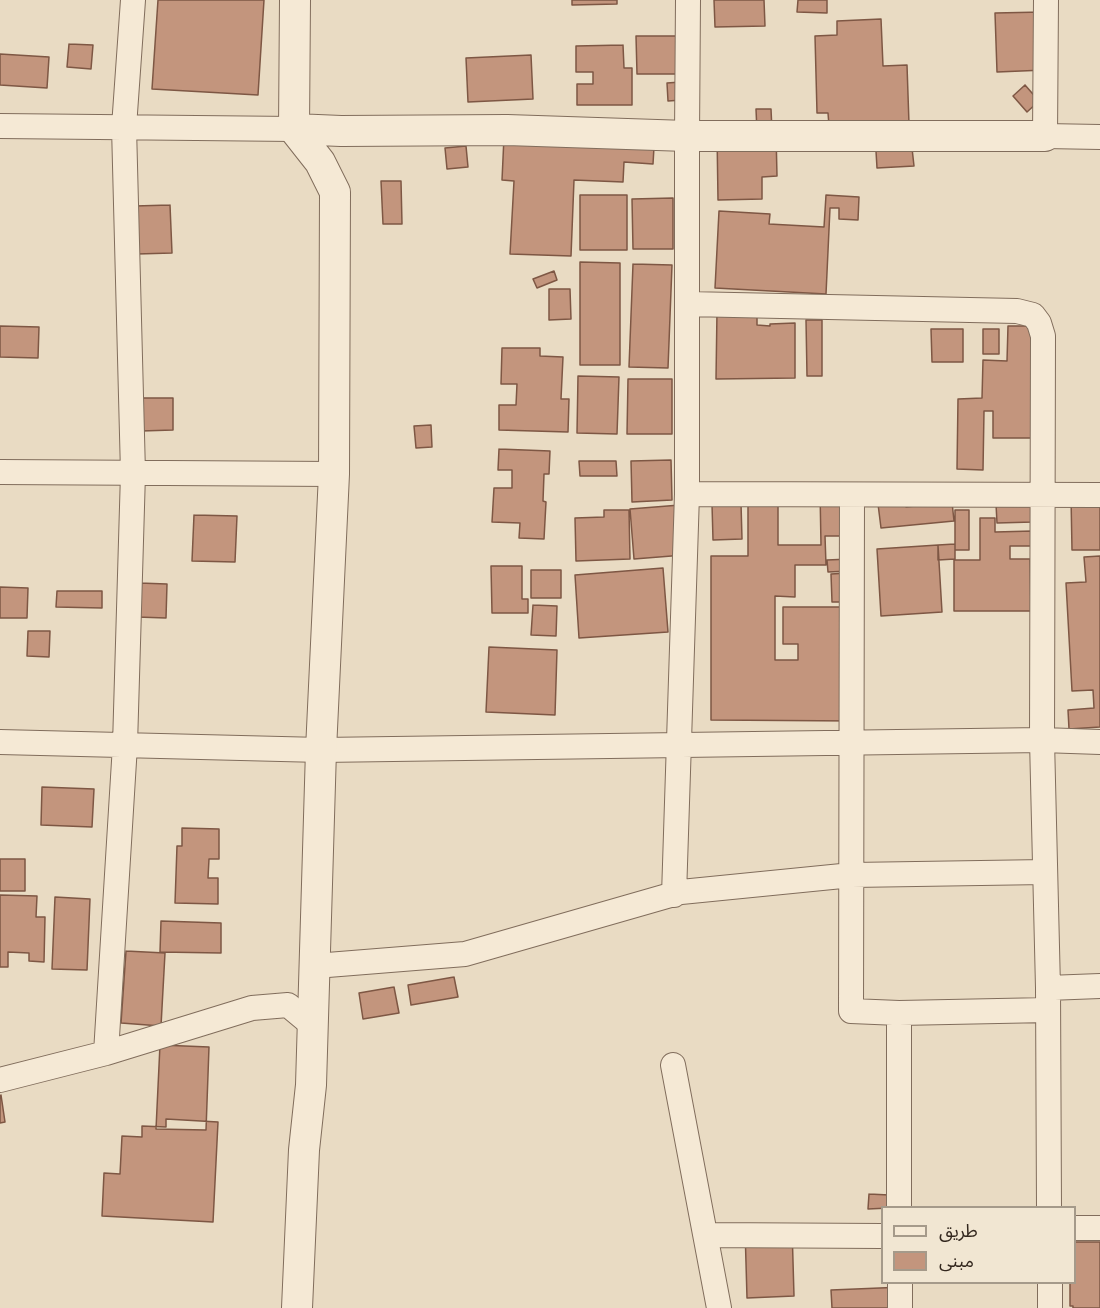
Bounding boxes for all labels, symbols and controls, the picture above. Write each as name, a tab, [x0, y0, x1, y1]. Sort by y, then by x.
legend	[881, 1206, 1076, 1284]
text: طريق	[939, 1218, 978, 1245]
text: مبنى	[939, 1248, 974, 1275]

